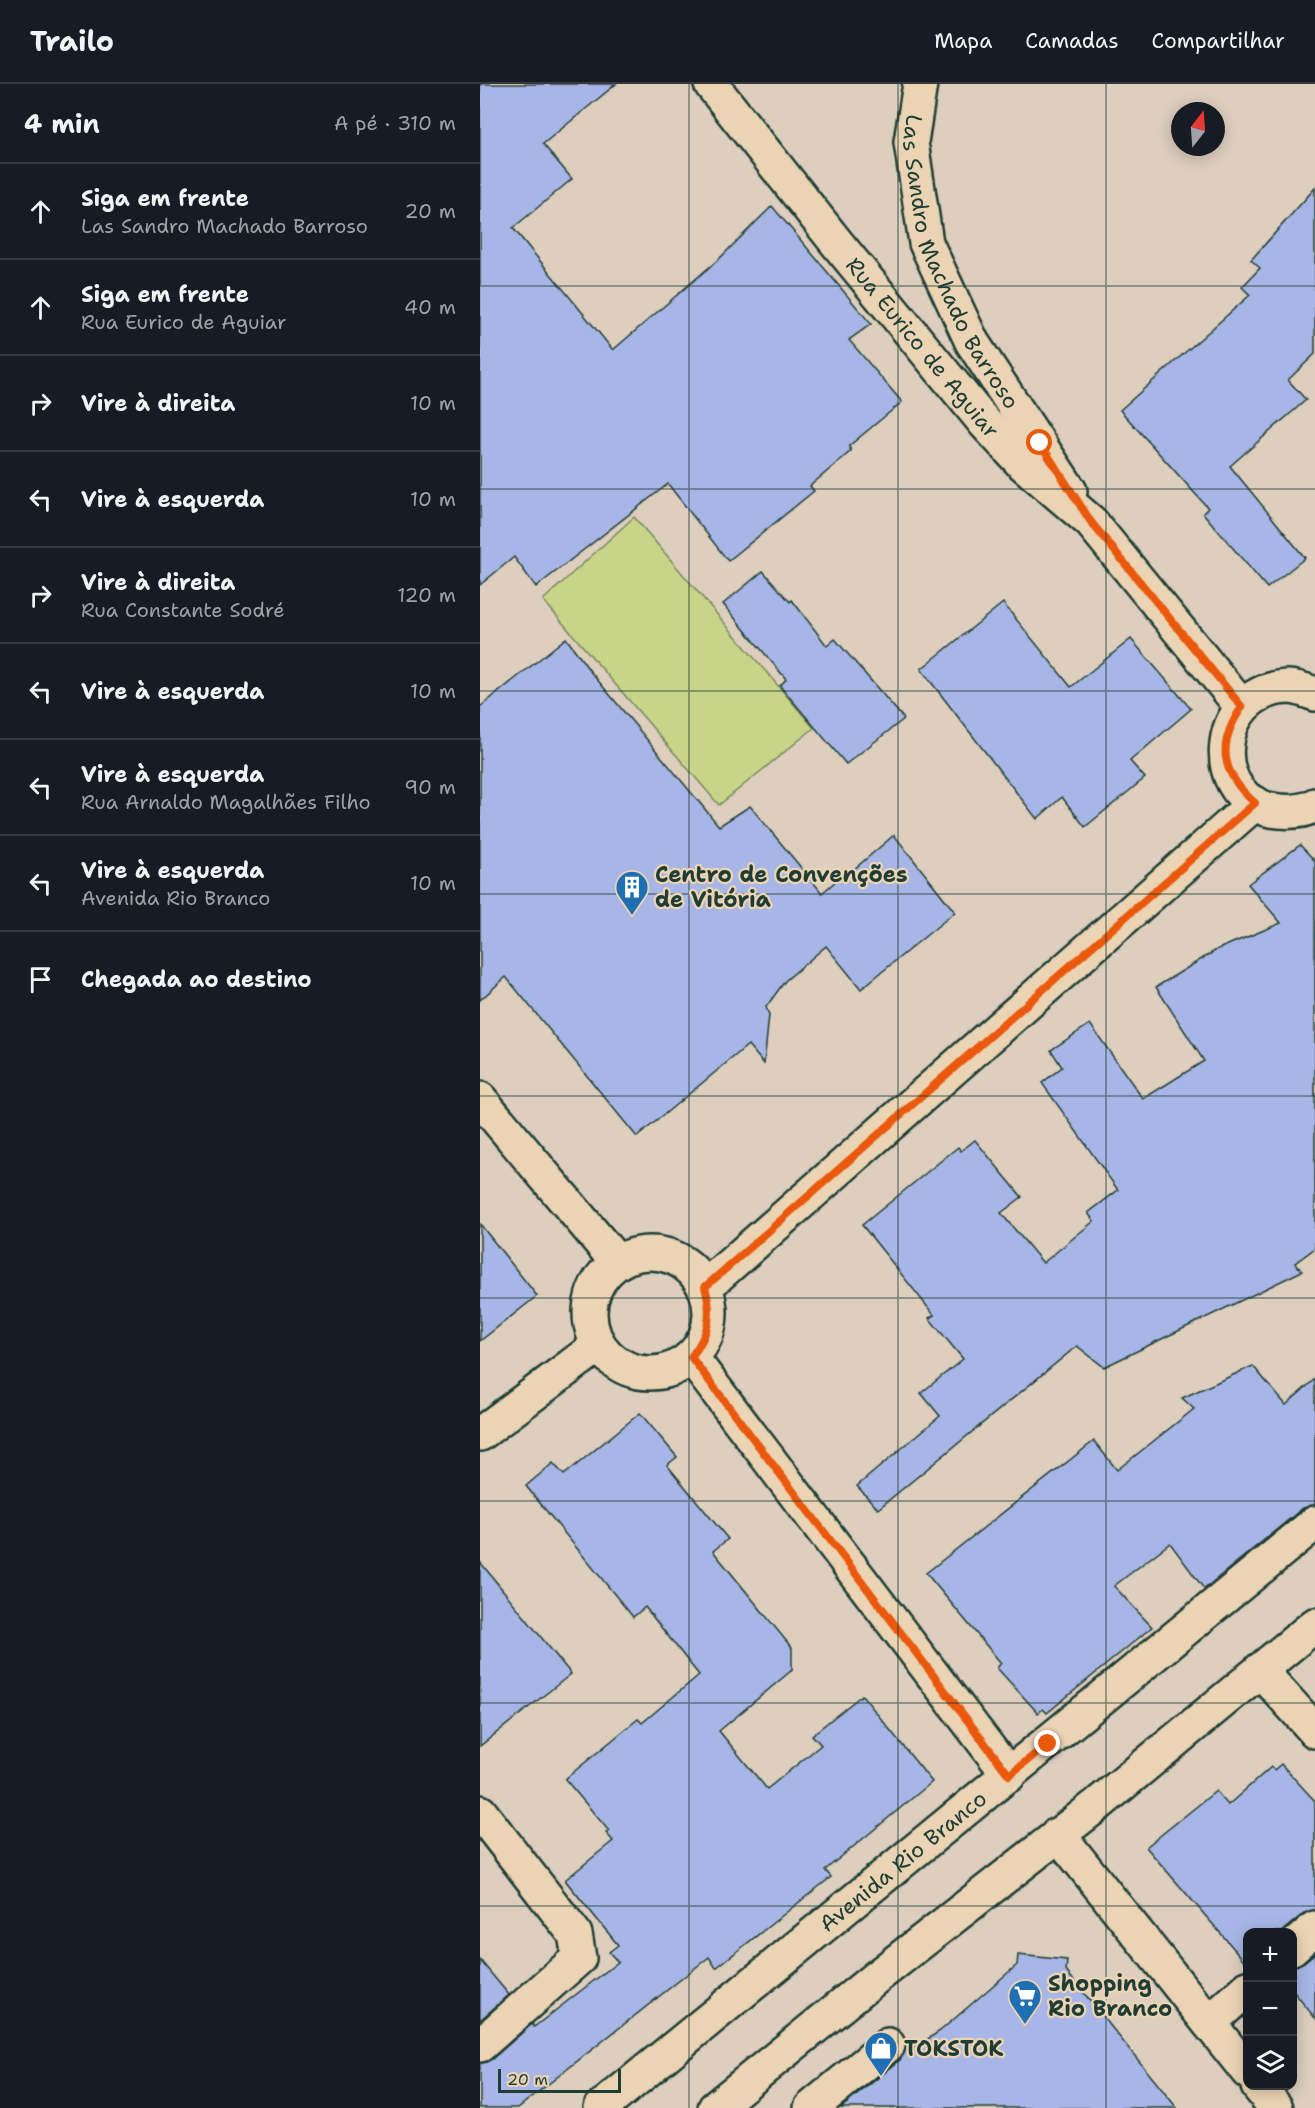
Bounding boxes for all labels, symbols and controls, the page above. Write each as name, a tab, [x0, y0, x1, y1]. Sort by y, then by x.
text: Trailo	[30, 22, 114, 60]
text: Mapa	[934, 27, 992, 55]
text: Camadas	[1025, 27, 1119, 55]
text: Compartilhar	[1152, 27, 1285, 55]
north arrow	[1171, 102, 1225, 156]
text: 4 min	[24, 106, 100, 141]
text: A pé · 310 m	[334, 110, 456, 136]
street label: Las Sandro Machado Barroso	[896, 112, 1026, 414]
text: Siga em frente	[81, 184, 249, 213]
icon: ahead	[24, 195, 57, 228]
text: 20 m	[405, 198, 456, 224]
text: Las Sandro Machado Barroso	[81, 213, 368, 239]
street label: Rua Eurico de Aguiar	[839, 251, 1006, 444]
text: Siga em frente	[81, 280, 249, 309]
icon: ahead	[24, 291, 57, 324]
text: 40 m	[404, 294, 456, 320]
text: Rua Eurico de Aguiar	[81, 309, 286, 335]
icon: right	[24, 387, 57, 420]
text: Vire à direita	[81, 389, 235, 418]
text: 10 m	[410, 390, 456, 416]
route start	[1026, 429, 1052, 455]
icon: left	[24, 483, 57, 516]
text: Vire à esquerda	[81, 485, 264, 514]
text: 10 m	[410, 486, 456, 512]
text: Vire à direita	[81, 568, 235, 597]
icon: right	[24, 579, 57, 612]
text: 120 m	[397, 582, 456, 608]
text: Rua Constante Sodré	[81, 597, 285, 623]
icon: left	[24, 675, 57, 708]
text: Vire à esquerda	[81, 677, 264, 706]
text: 10 m	[410, 678, 456, 704]
text: Vire à esquerda	[81, 760, 264, 789]
icon: left	[24, 771, 57, 804]
text: 90 m	[404, 774, 456, 800]
text: Rua Arnaldo Magalhães Filho	[81, 789, 371, 815]
text: Vire à esquerda	[81, 856, 264, 885]
place label: Centro de Convenções de Vitória	[655, 860, 908, 914]
icon: left	[24, 867, 57, 900]
building icon: Centro de Convenções de Vitória	[614, 869, 650, 916]
text: 10 m	[410, 870, 456, 896]
text: Avenida Rio Branco	[81, 885, 270, 911]
icon: arrive	[24, 963, 57, 996]
text: Chegada ao destino	[81, 965, 312, 994]
route end	[1034, 1730, 1060, 1756]
street label: Avenida Rio Branco	[813, 1784, 993, 1938]
map controls	[1243, 1928, 1297, 2090]
button: +	[1243, 1928, 1297, 1982]
place label: Shopping Rio Branco	[1048, 1969, 1172, 2023]
supermarket icon: Shopping Rio Branco	[1007, 1978, 1043, 2025]
button: −	[1243, 1982, 1297, 2036]
shop icon: TOKSTOK	[863, 2030, 899, 2077]
place label: TOKSTOK	[904, 2034, 1003, 2063]
button: layers	[1243, 2036, 1297, 2090]
scale bar	[498, 2066, 621, 2094]
text: 20 m	[507, 2069, 548, 2090]

